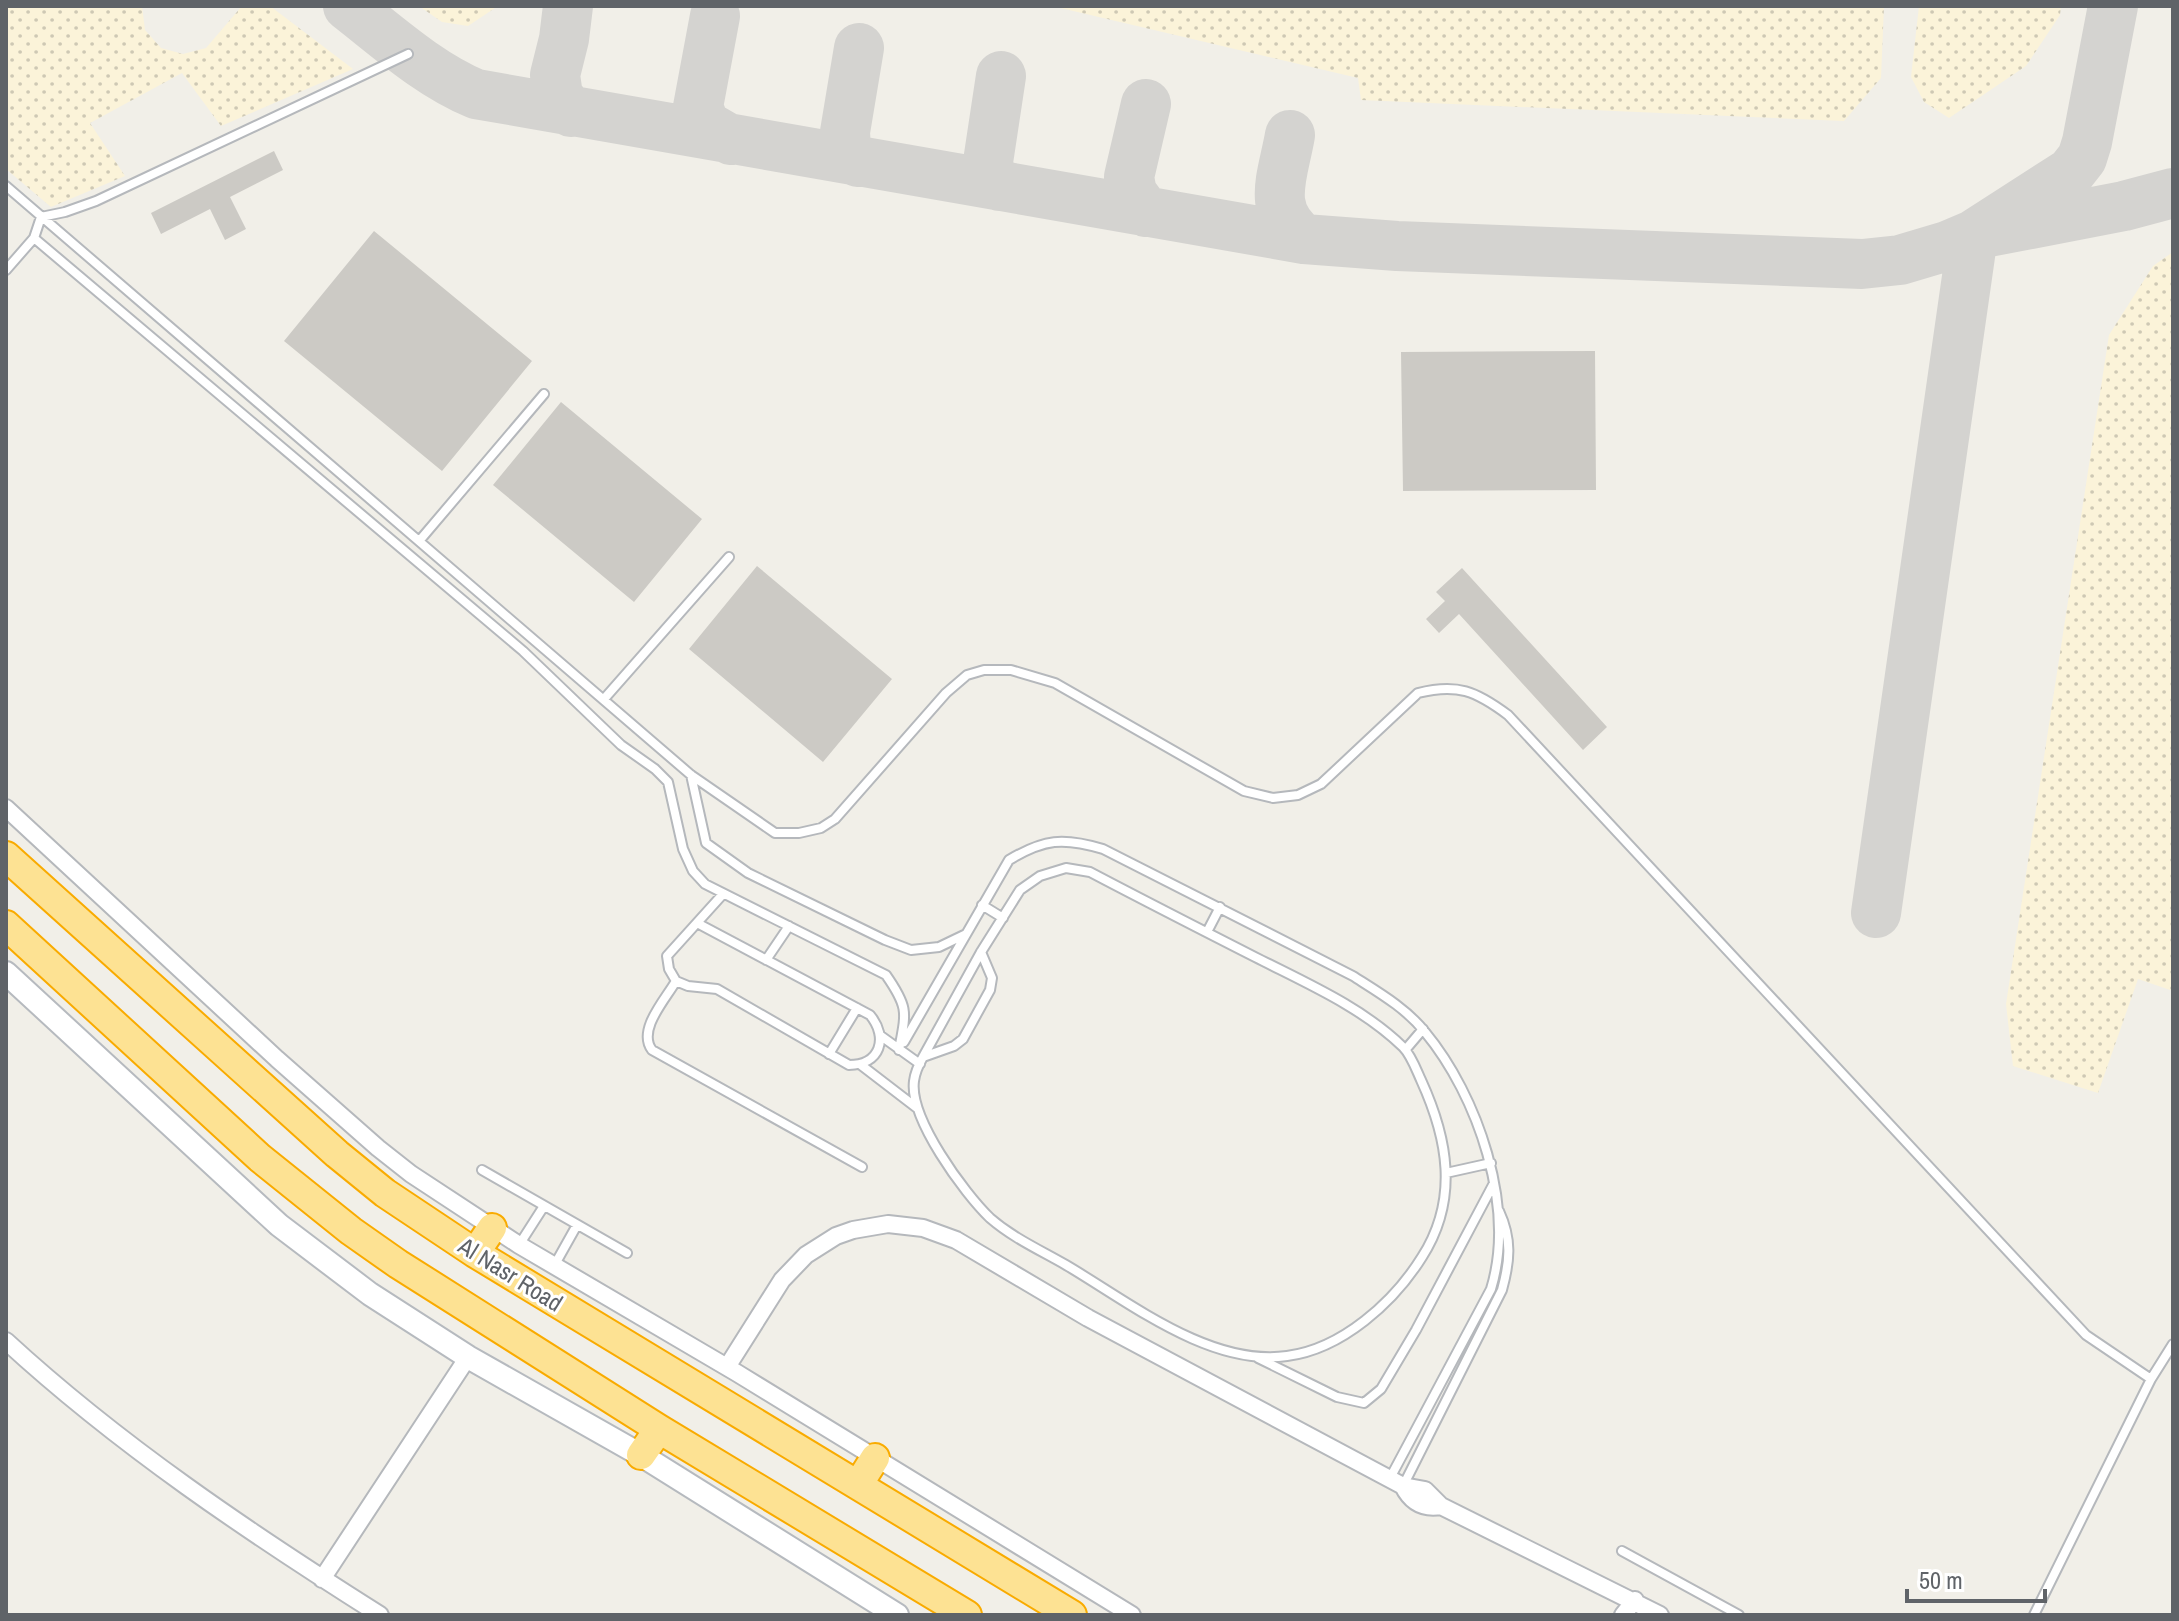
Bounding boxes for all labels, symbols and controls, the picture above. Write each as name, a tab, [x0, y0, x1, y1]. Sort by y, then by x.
street label: Al Nasr Road	[452, 1229, 569, 1319]
scale bar	[1907, 1553, 2045, 1603]
text: 50 m	[1919, 1564, 1963, 1596]

